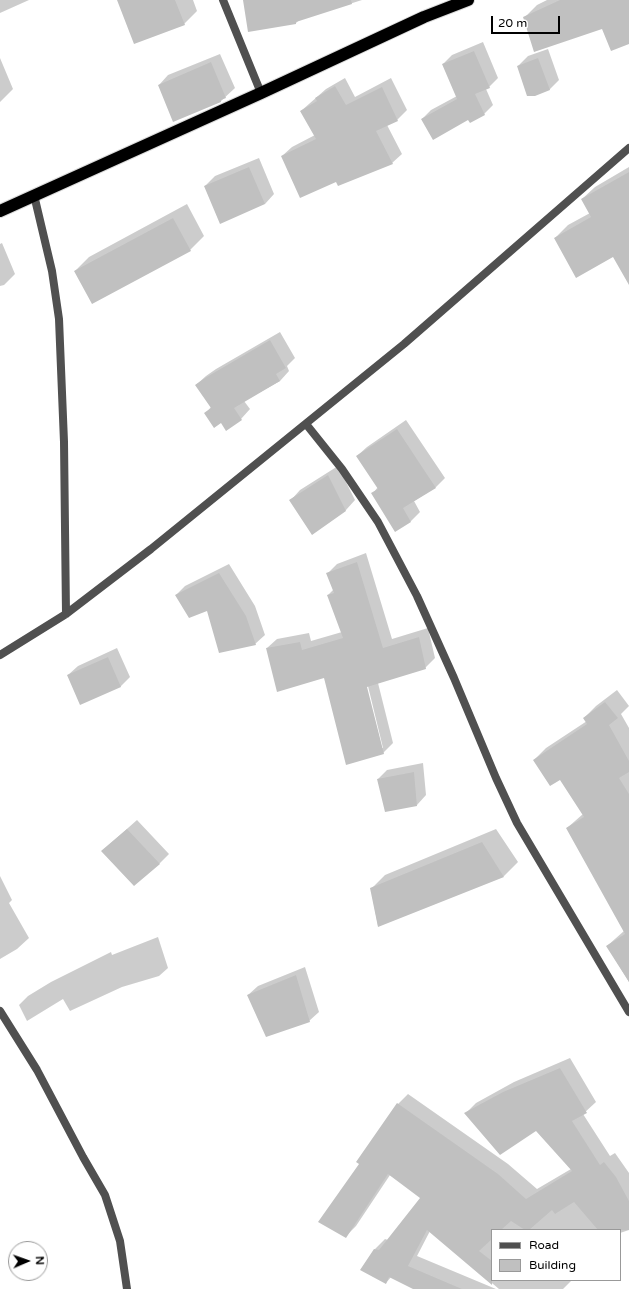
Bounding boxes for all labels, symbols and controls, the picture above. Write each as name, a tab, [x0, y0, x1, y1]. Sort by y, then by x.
scale bar	[493, 8, 562, 34]
text: 20 m	[498, 16, 527, 30]
legend	[491, 1229, 621, 1281]
text: Road	[529, 1238, 559, 1252]
north arrow	[8, 1241, 48, 1281]
text: N	[33, 1256, 46, 1265]
text: Building	[529, 1258, 576, 1272]

